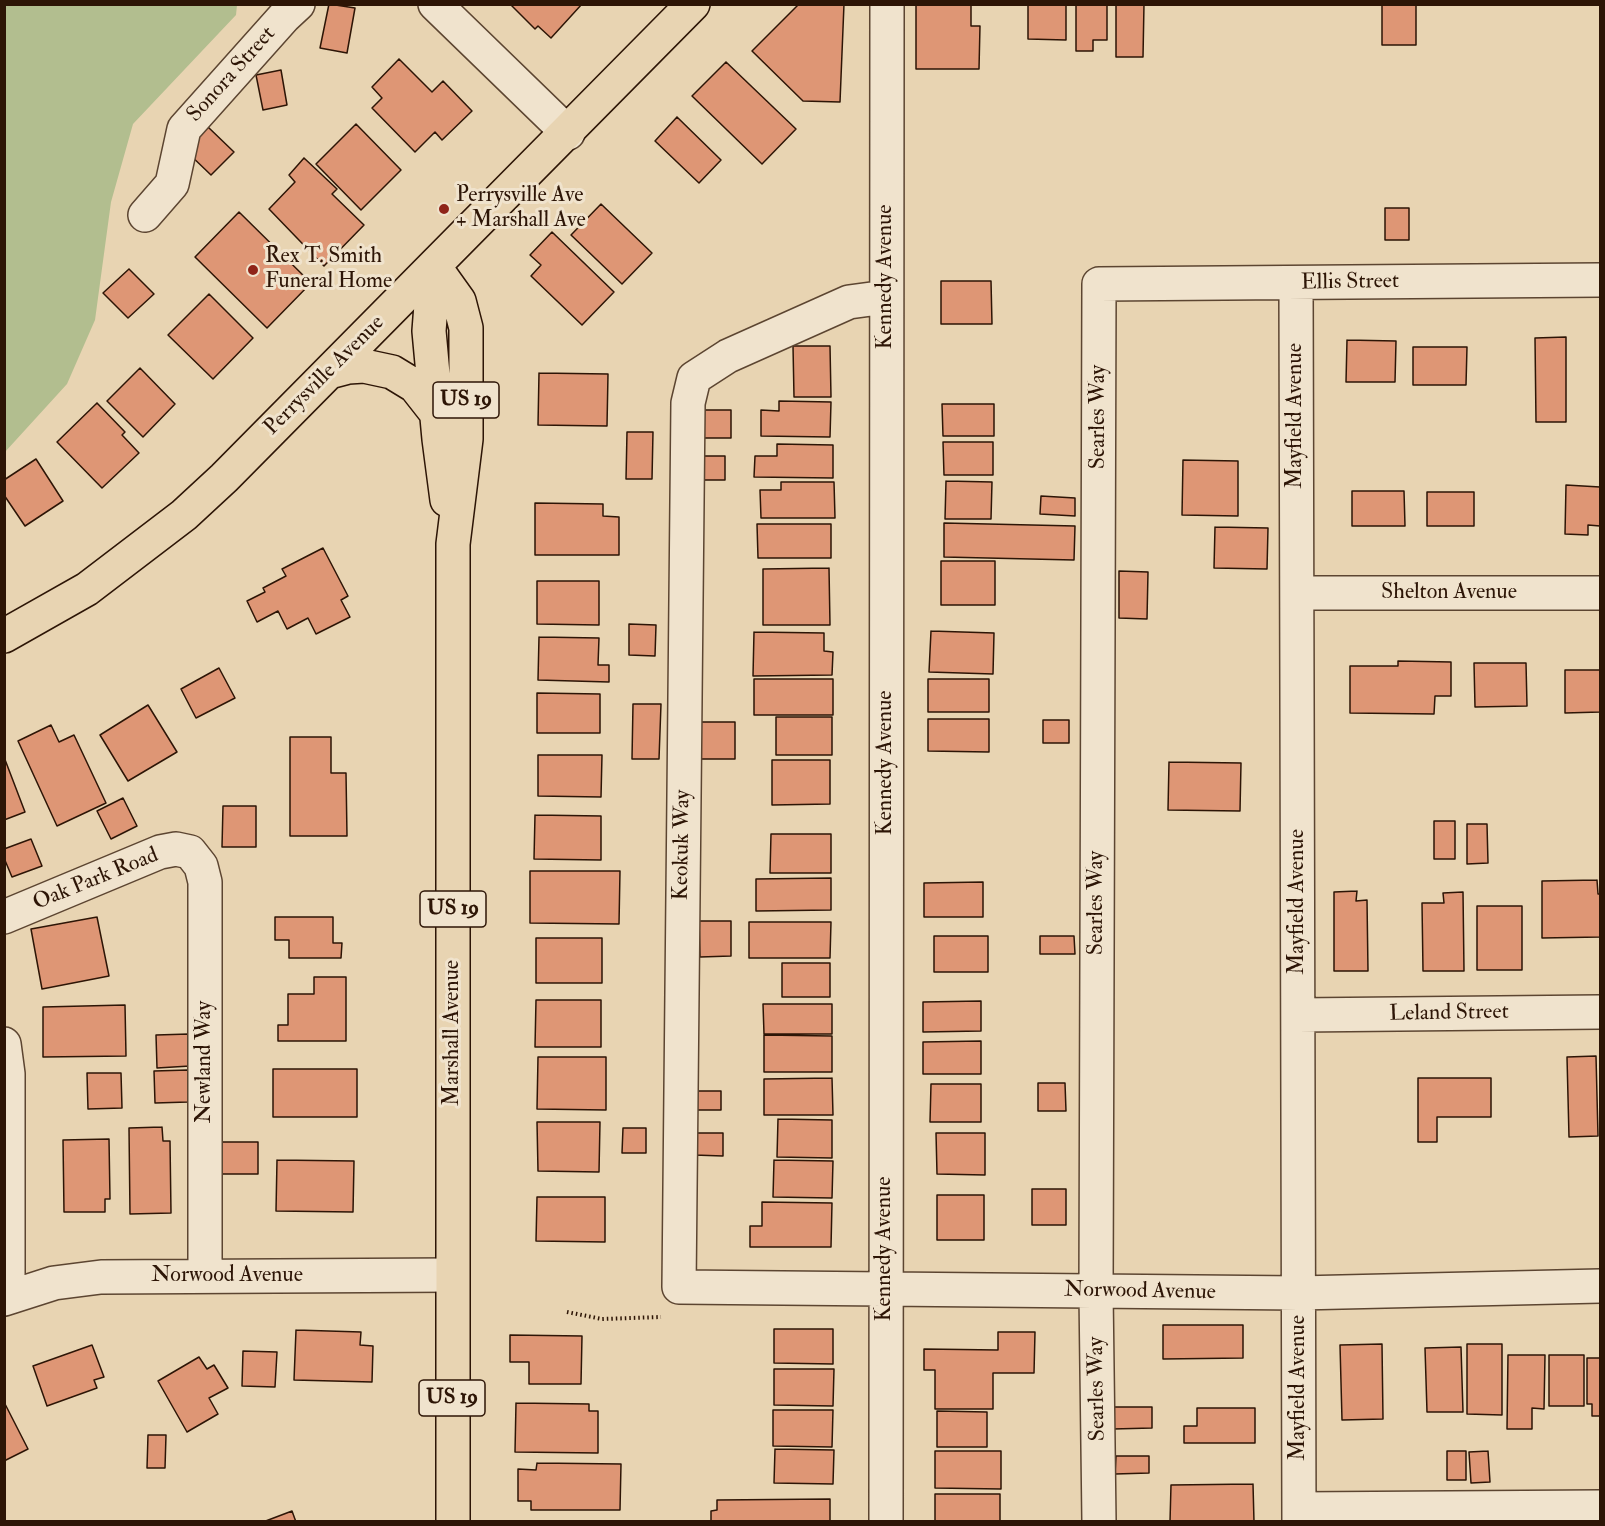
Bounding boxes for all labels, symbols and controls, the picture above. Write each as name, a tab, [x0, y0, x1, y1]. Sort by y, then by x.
street label: Sonora Street	[182, 22, 282, 128]
place label: Perrysville Ave + Marshall Ave	[456, 183, 586, 234]
marker: Perrysville Ave + Marshall Ave	[437, 202, 451, 216]
street label: Kennedy Avenue	[873, 205, 899, 349]
place label: Rex T. Smith Funeral Home	[265, 244, 392, 296]
marker: Rex T. Smith Funeral Home	[246, 263, 260, 277]
street label: Ellis Street	[1301, 269, 1399, 297]
street label: Perrysville Avenue	[259, 310, 391, 442]
street label: Mayfield Avenue	[1283, 343, 1309, 489]
street label: Searles Way	[1086, 365, 1112, 469]
road number: US 19	[433, 382, 499, 418]
street label: Shelton Avenue	[1381, 580, 1517, 606]
street label: Kennedy Avenue	[873, 691, 899, 835]
street label: Keokuk Way	[669, 789, 697, 901]
street label: Mayfield Avenue	[1285, 829, 1311, 975]
street label: Oak Park Road	[29, 843, 163, 917]
street label: Searles Way	[1084, 851, 1110, 955]
road number: US 19	[420, 891, 486, 927]
street label: Marshall Avenue	[440, 960, 466, 1106]
street label: Leland Street	[1389, 1000, 1509, 1028]
street label: Newland Way	[192, 1001, 218, 1123]
street label: Kennedy Avenue	[872, 1177, 898, 1321]
street label: Norwood Avenue	[151, 1263, 303, 1289]
street label: Norwood Avenue	[1064, 1277, 1216, 1307]
street label: Mayfield Avenue	[1286, 1315, 1312, 1461]
street label: Searles Way	[1084, 1337, 1112, 1441]
road number: US 19	[419, 1380, 485, 1416]

